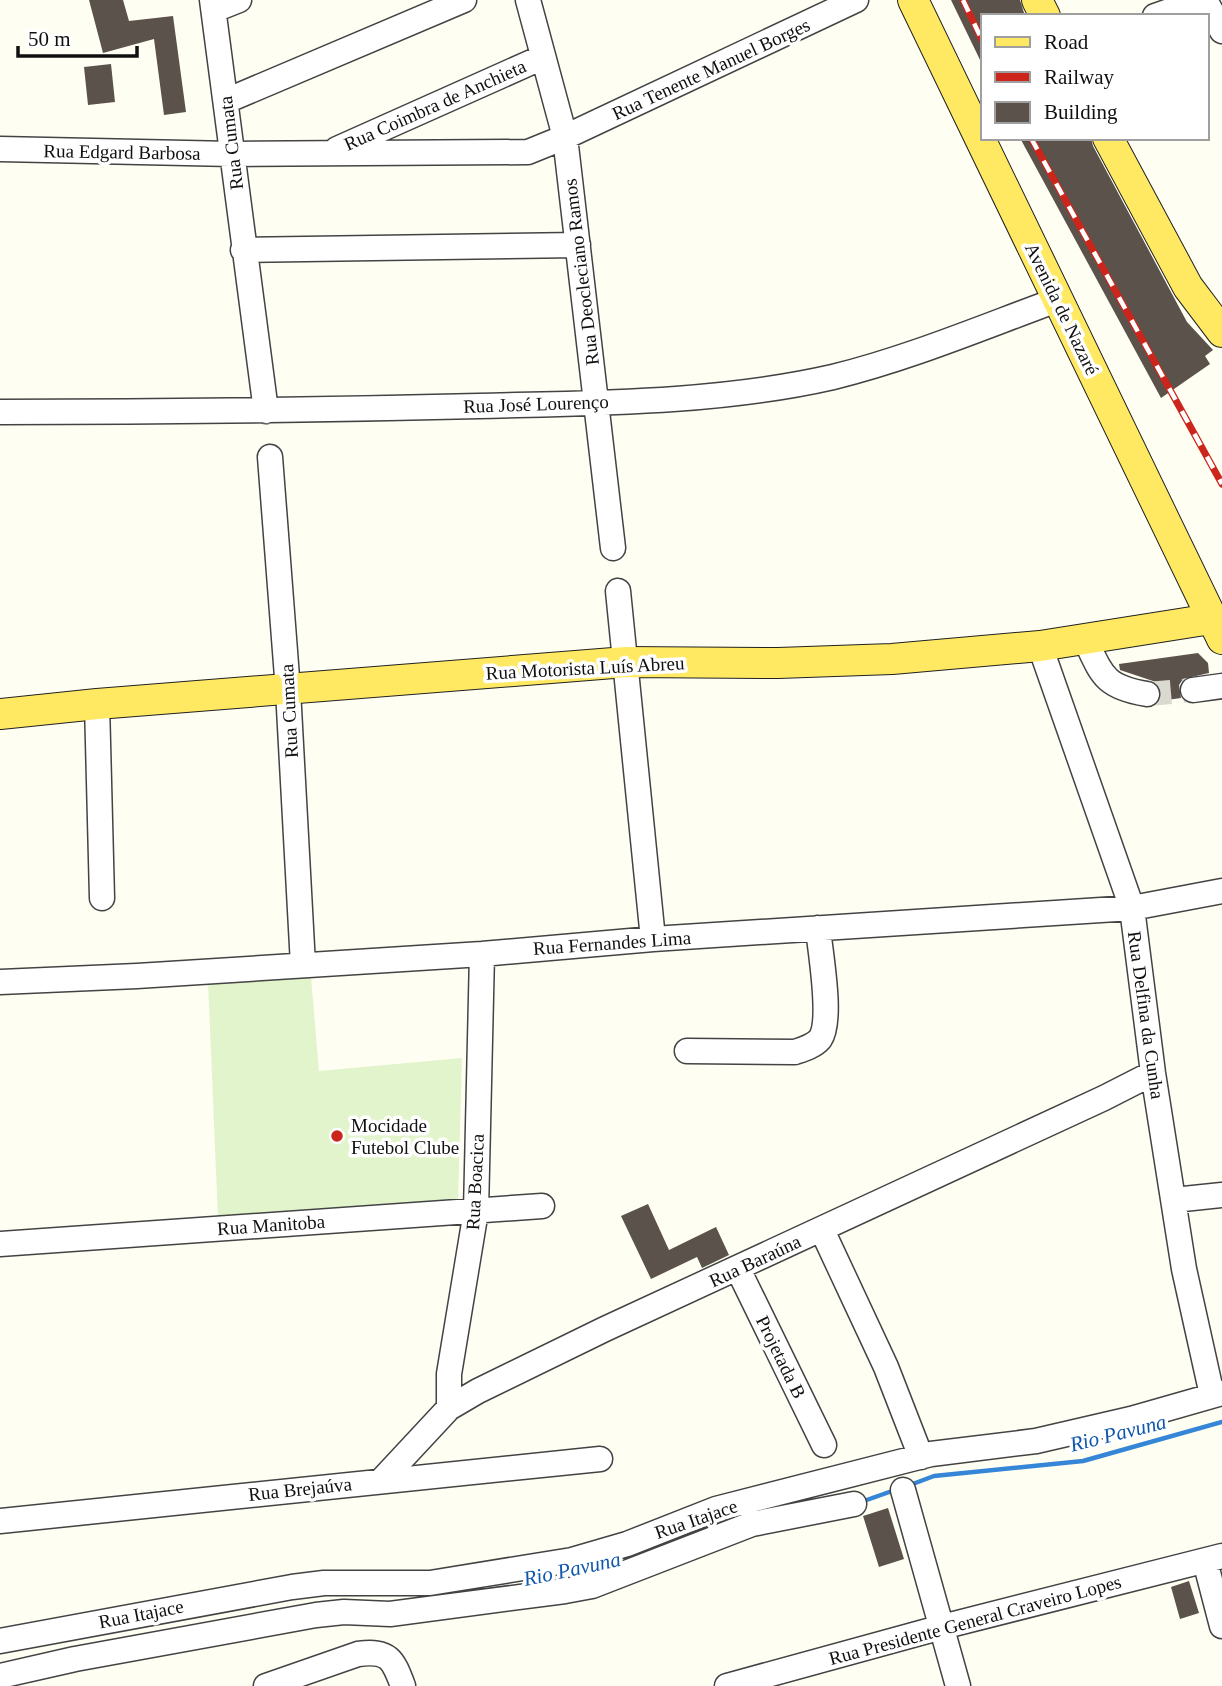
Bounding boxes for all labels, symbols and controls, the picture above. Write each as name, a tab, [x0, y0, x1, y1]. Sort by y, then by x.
scale bar	[18, 14, 136, 58]
street label: Rua Tenente Manuel Borges	[609, 14, 813, 124]
legend	[981, 14, 1208, 140]
text: 50 m	[28, 27, 71, 51]
text: Road	[1044, 30, 1089, 54]
street label: Rua Coimbra de Anchieta	[341, 55, 530, 155]
text: Railway	[1044, 65, 1114, 89]
street label: Rua Cumata	[215, 94, 247, 191]
text: Building	[1044, 100, 1118, 124]
street label: Rua Edgard Barbosa	[43, 140, 201, 164]
street label: Rua Deocleciano Ramos	[559, 177, 603, 367]
street label: Avenida de Nazaré	[1021, 240, 1103, 378]
street label: Rua José Lourenço	[463, 391, 609, 417]
street label: Rua Motorista Luís Abreu	[485, 652, 685, 684]
street label: Rua Cumata	[276, 663, 302, 759]
street label: Rua Fernandes Lima	[532, 927, 692, 959]
street label: Rua Delfina da Cunha	[1124, 930, 1168, 1101]
place label: Mocidade Futebol Clube	[351, 1115, 459, 1158]
marker: Mocidade Futebol Clube	[329, 1128, 345, 1144]
street label: Rua Boacica	[462, 1133, 488, 1231]
street label: Rua Manitoba	[216, 1211, 326, 1239]
street label: Rua Baraúna	[706, 1230, 805, 1291]
street label: Projetada B	[752, 1312, 810, 1402]
water label: Rio Pavuna	[1066, 1409, 1169, 1457]
street label: Rua Brejaúva	[247, 1473, 353, 1505]
street label: Rua Itajace	[652, 1495, 740, 1543]
water label: Rio Pavuna	[520, 1547, 623, 1591]
street label: Rua Presidente General Craveiro Lopes	[827, 1571, 1123, 1669]
street label: Rua Itajace	[97, 1595, 185, 1633]

